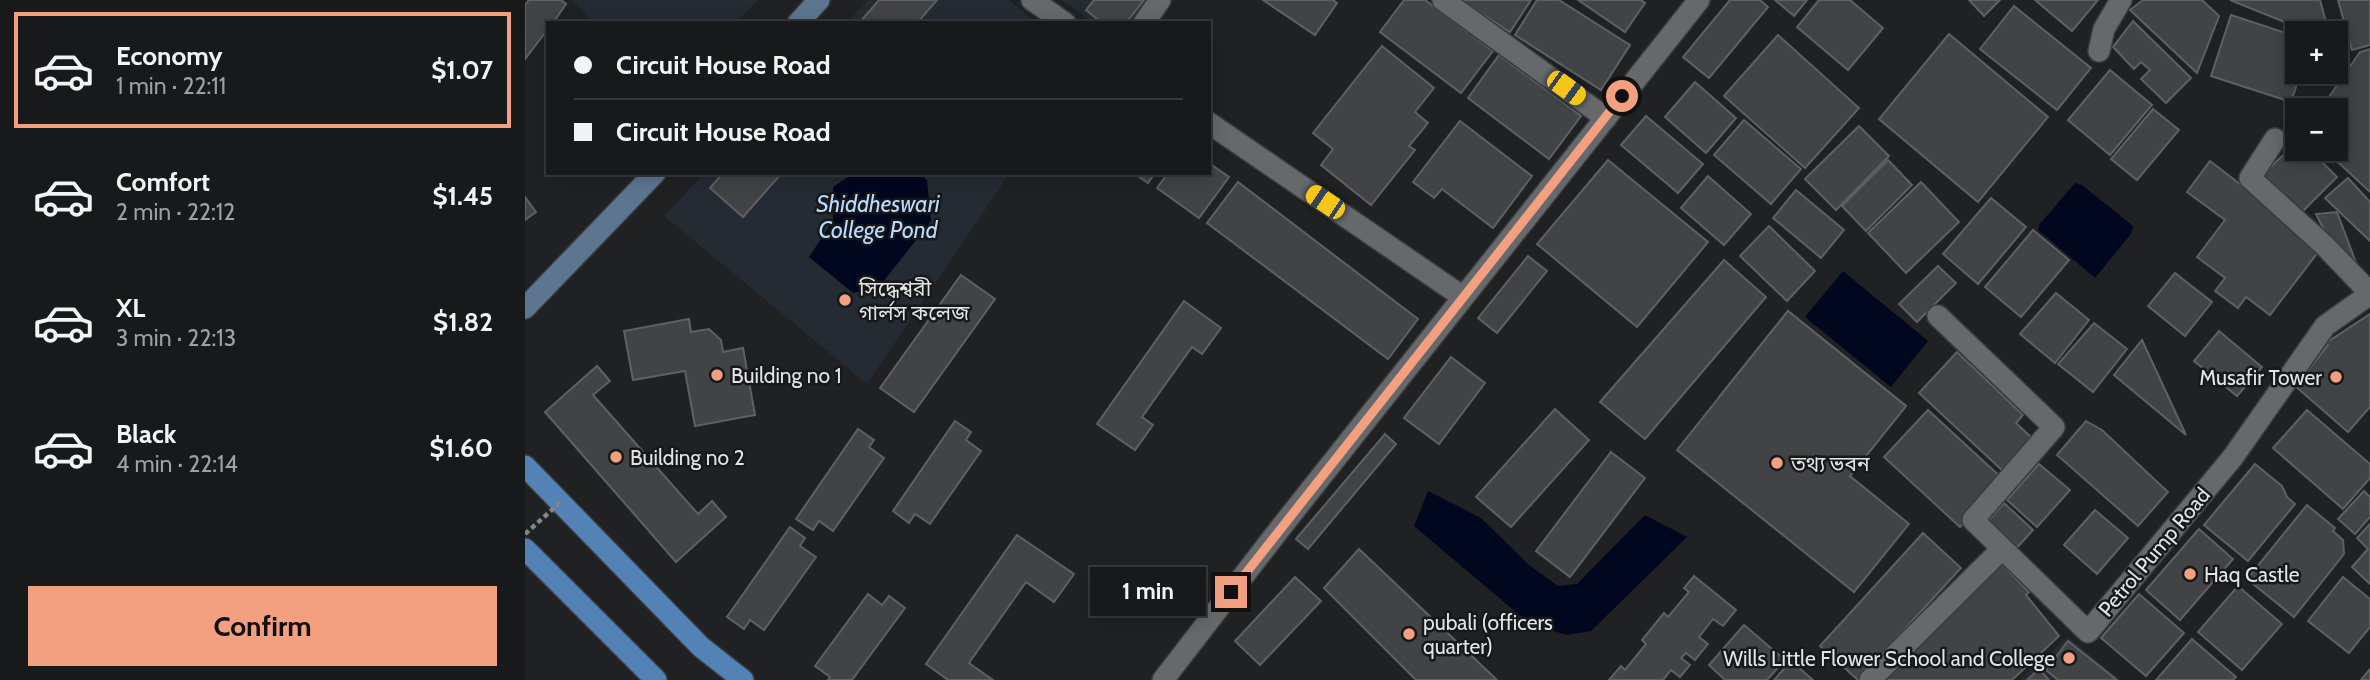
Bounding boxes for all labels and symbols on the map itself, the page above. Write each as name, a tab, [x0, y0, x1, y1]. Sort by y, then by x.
car	[1543, 67, 1590, 109]
route start	[1606, 80, 1638, 112]
car	[1302, 182, 1349, 222]
water label: Shiddheswari College Pond	[816, 190, 941, 244]
place label: সিদ্ধেশ্বরী গার্লস কলেজ	[858, 276, 970, 325]
marker: সিদ্ধেশ্বরী গার্লস কলেজ	[837, 292, 853, 308]
place label: Building no 1	[731, 363, 842, 388]
place label: Musafir Tower	[2199, 365, 2322, 390]
marker: Building no 1	[709, 367, 725, 383]
marker: Musafir Tower	[2328, 369, 2344, 385]
place label: Building no 2	[630, 445, 745, 470]
marker: Building no 2	[608, 449, 624, 465]
place label: তথ্য ভবন	[1790, 451, 1870, 476]
marker: তথ্য ভবন	[1769, 455, 1785, 471]
street label: Petrol Pump Road	[2093, 483, 2215, 621]
place label: Haq Castle	[2204, 562, 2300, 587]
marker: Haq Castle	[2182, 566, 2198, 582]
callout: 1 min	[1091, 568, 1207, 616]
route end	[1215, 576, 1247, 608]
place label: pubali (officers quarter)	[1423, 610, 1553, 659]
marker: pubali (officers quarter)	[1401, 626, 1417, 642]
place label: Wills Little Flower School and College	[1723, 646, 2055, 671]
marker: Wills Little Flower School and College	[2061, 650, 2077, 666]

